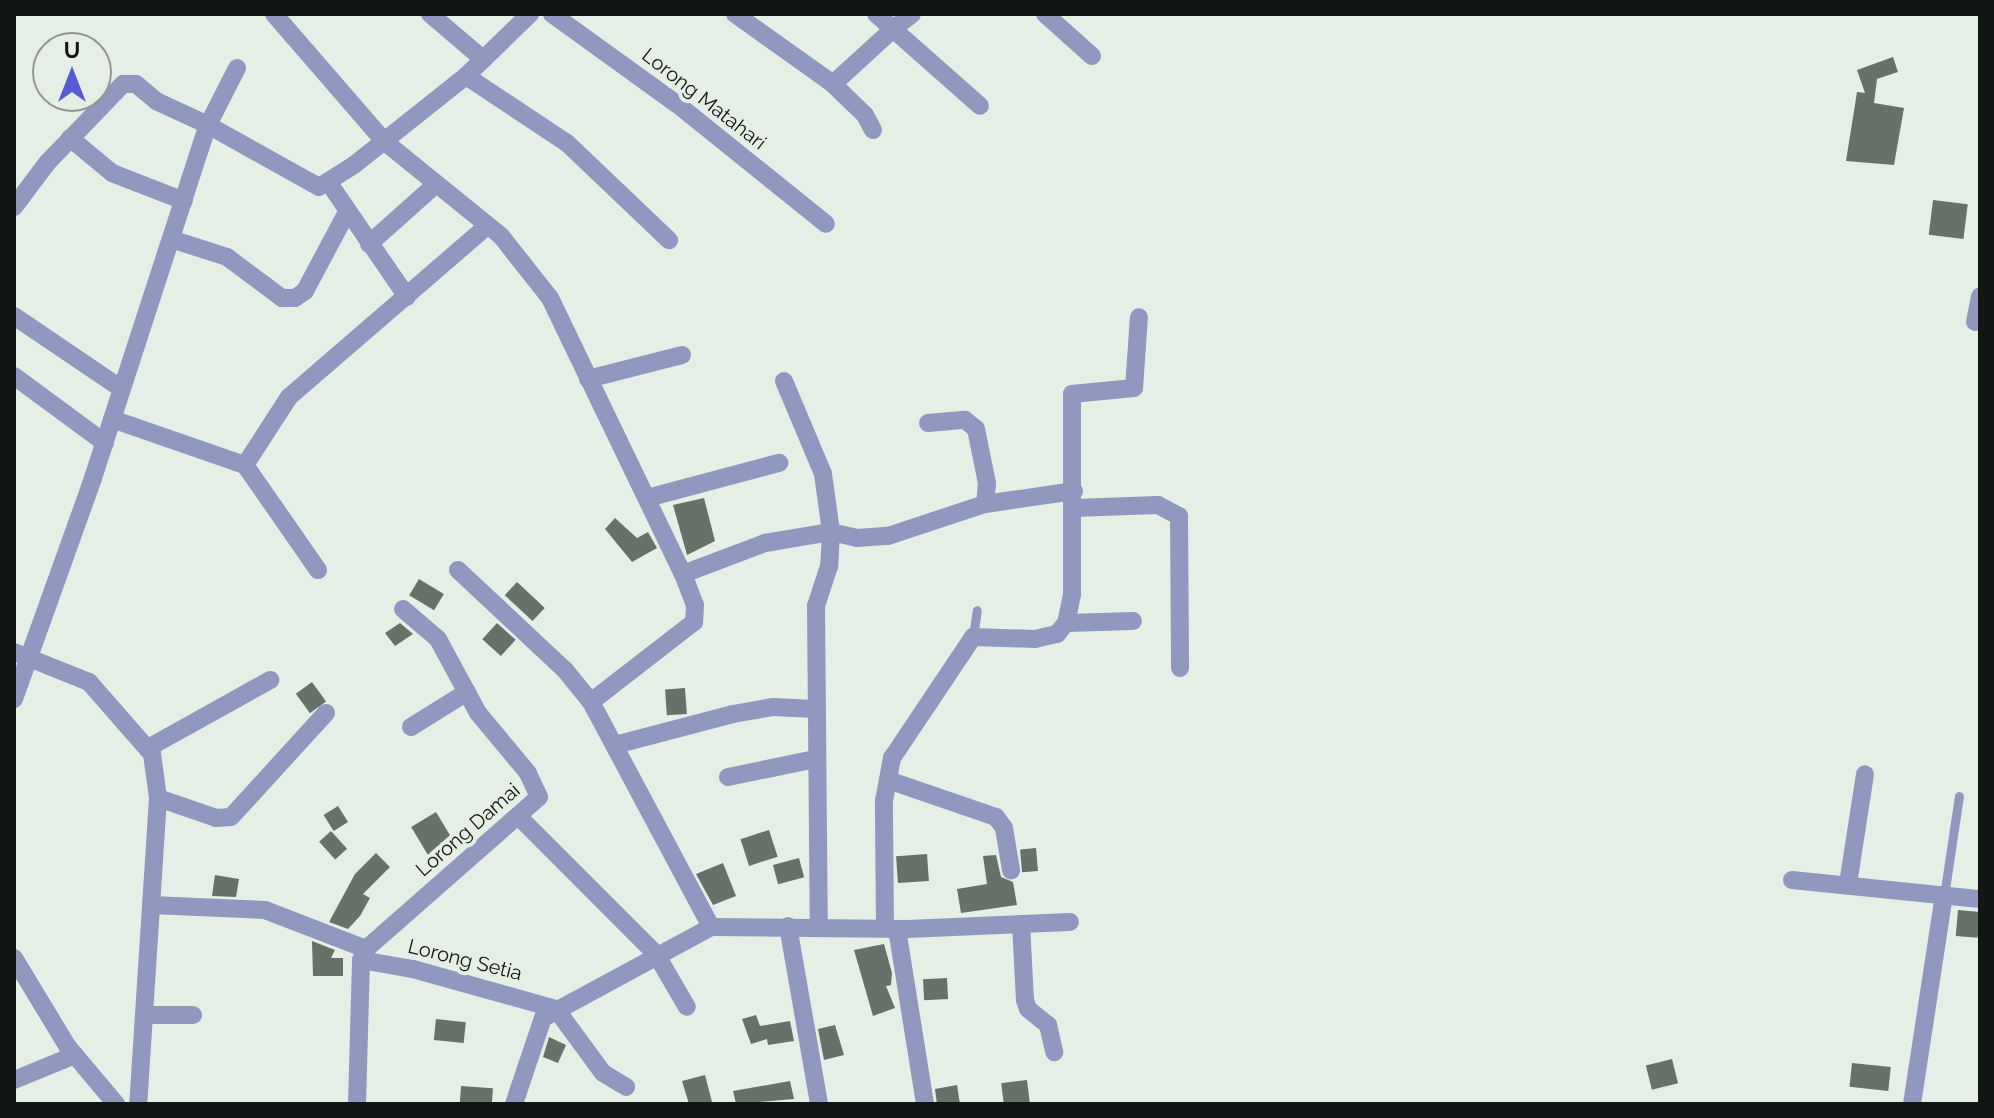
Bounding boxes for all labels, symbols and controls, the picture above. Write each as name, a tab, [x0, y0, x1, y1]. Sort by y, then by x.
north arrow	[32, 32, 112, 112]
text: U	[64, 37, 80, 63]
street label: Lorong Matahari	[637, 43, 771, 155]
street label: Lorong Damai	[411, 778, 525, 882]
street label: Lorong Setia	[405, 934, 525, 986]

